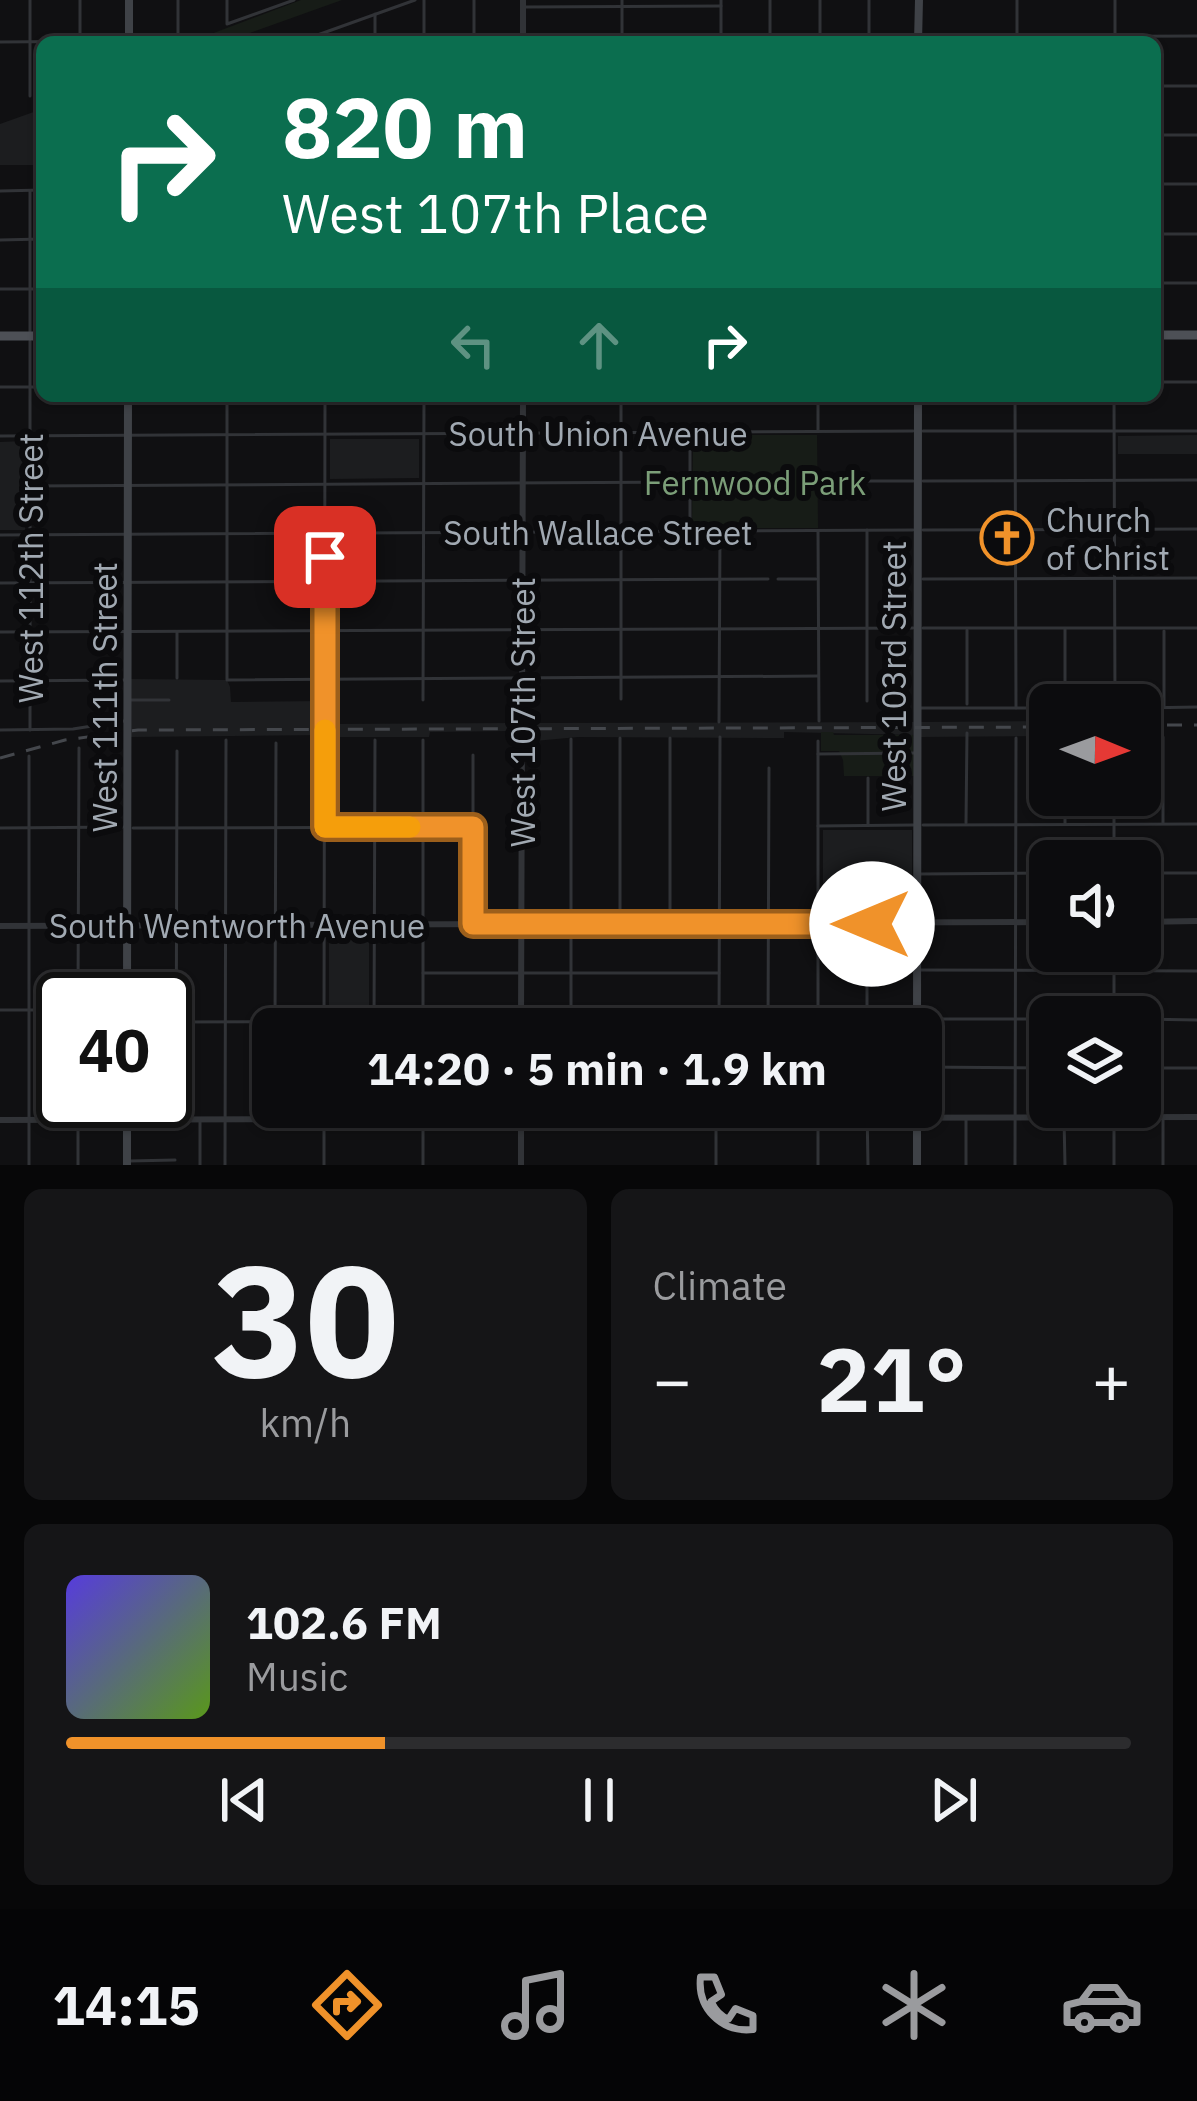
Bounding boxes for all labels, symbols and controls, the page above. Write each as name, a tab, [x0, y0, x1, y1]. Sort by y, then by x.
text: 820 m	[282, 72, 528, 181]
icon: right	[84, 84, 240, 240]
text: West 107th Place	[282, 178, 709, 248]
icon: left	[440, 312, 506, 378]
icon: ahead	[566, 312, 632, 378]
icon: right	[692, 312, 758, 378]
street label: South Union Avenue	[448, 412, 748, 455]
street label: West 112th Street	[9, 433, 52, 703]
park label: Fernwood Park	[644, 461, 866, 504]
place label: Church of Christ	[1046, 498, 1170, 579]
pin	[274, 506, 376, 608]
church icon: Church of Christ	[979, 510, 1035, 566]
street label: South Wallace Street	[443, 511, 753, 554]
icon: arrive	[292, 524, 358, 590]
street label: West 103rd Street	[872, 541, 915, 812]
street label: West 111th Street	[83, 562, 126, 832]
street label: West 107th Street	[501, 577, 544, 847]
north arrow	[1029, 684, 1161, 816]
map controls	[1029, 684, 1161, 1128]
button: sound	[1029, 840, 1161, 972]
position arrow	[809, 861, 935, 987]
street label: South Wentworth Avenue	[49, 904, 425, 947]
speed limit sign: 40	[36, 972, 192, 1128]
button: layers	[1029, 996, 1161, 1128]
text: 14:20 · 5 min · 1.9 km	[367, 1039, 827, 1097]
text: 30	[212, 1217, 399, 1420]
text: Climate	[653, 1260, 787, 1311]
text: 21°	[817, 1320, 967, 1437]
text: −	[653, 1336, 692, 1422]
text: +	[1091, 1336, 1131, 1422]
text: km/h	[259, 1397, 351, 1448]
text: 102.6 FM	[246, 1593, 442, 1651]
text: Music	[246, 1651, 348, 1702]
icon: previous	[211, 1767, 277, 1833]
icon: pause	[566, 1767, 632, 1833]
icon: next	[921, 1767, 987, 1833]
icon: directions	[305, 1963, 389, 2047]
icon: music	[494, 1963, 578, 2047]
icon: phone	[683, 1963, 767, 2047]
icon: climate	[872, 1963, 956, 2047]
icon: car	[1060, 1963, 1144, 2047]
text: 14:15	[52, 1970, 200, 2040]

